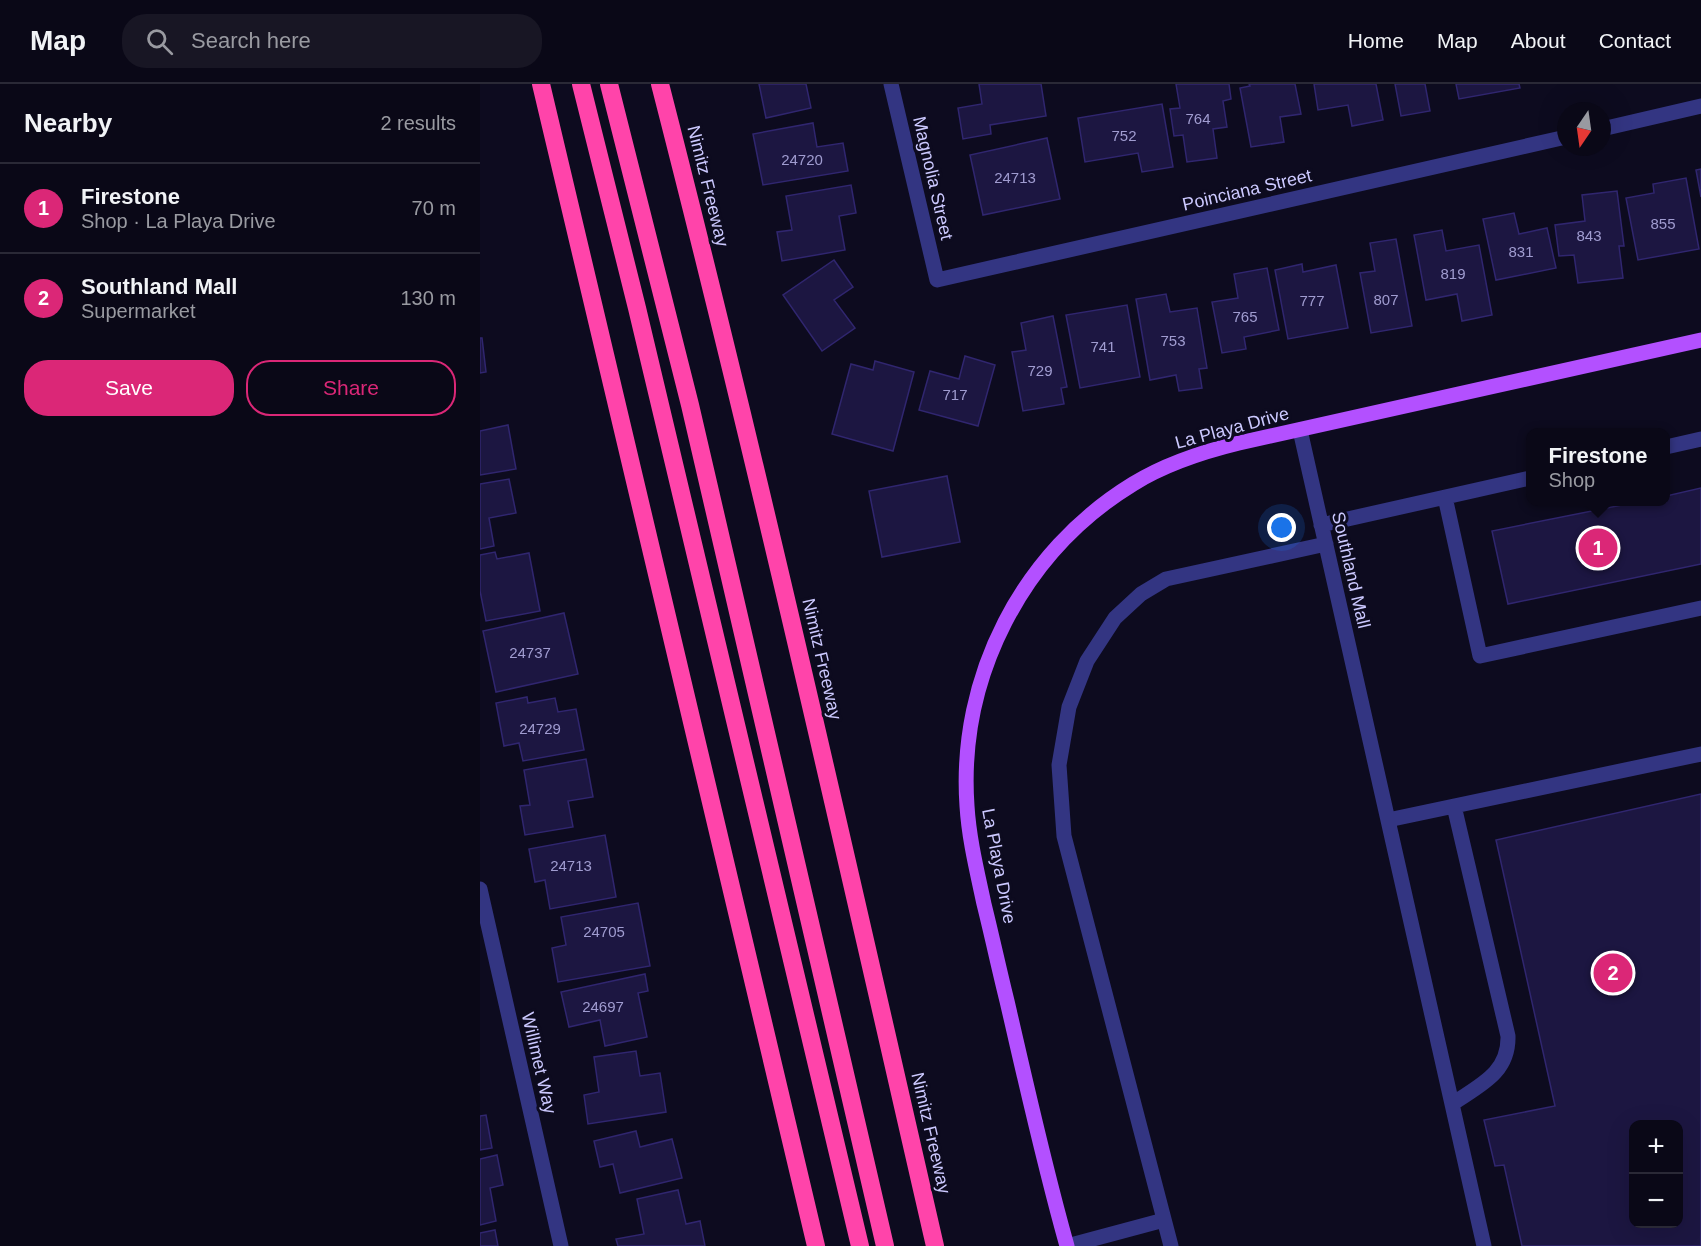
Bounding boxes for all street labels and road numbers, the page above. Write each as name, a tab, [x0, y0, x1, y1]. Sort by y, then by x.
street label: Magnolia Street	[909, 114, 957, 242]
street label: Nimitz Freeway	[683, 123, 733, 249]
street label: Poinciana Street	[1180, 165, 1314, 215]
street label: La Playa Drive	[1173, 403, 1291, 453]
street label: Southland Mall	[1328, 510, 1374, 630]
street label: Nimitz Freeway	[798, 596, 846, 722]
street label: La Playa Drive	[978, 807, 1020, 925]
street label: Willimet Way	[518, 1010, 560, 1116]
street label: Nimitz Freeway	[907, 1070, 955, 1196]

